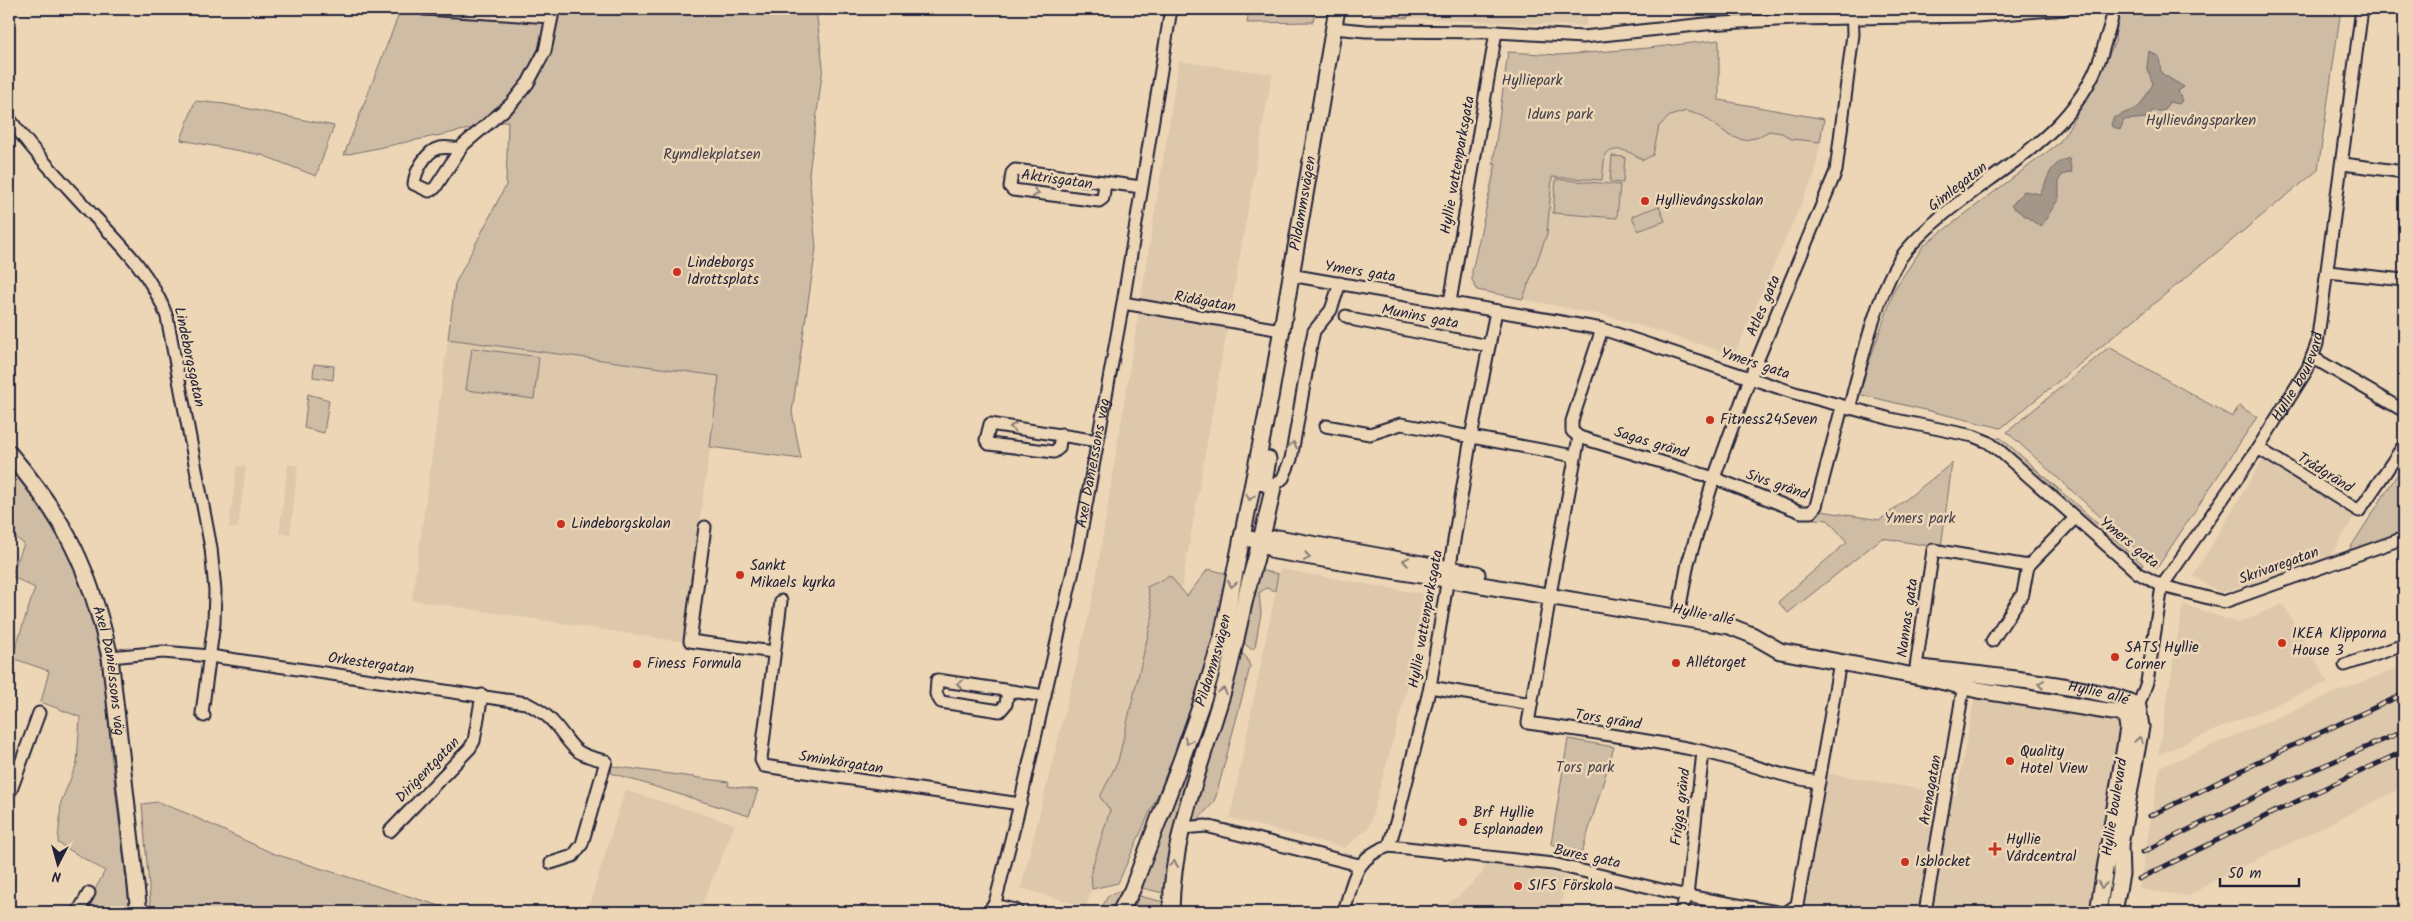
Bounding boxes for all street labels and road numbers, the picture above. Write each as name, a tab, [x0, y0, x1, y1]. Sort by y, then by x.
street label: Hyllie vattenparksgata	[1434, 94, 1482, 236]
street label: Pildammsvägen	[1284, 154, 1323, 252]
street label: Gimlegatan	[1923, 156, 1993, 218]
street label: Aktrisgatan	[1020, 163, 1094, 197]
street label: Ymers gata	[1323, 255, 1397, 289]
street label: Atles gata	[1740, 272, 1788, 340]
street label: Ridågatan	[1172, 285, 1238, 319]
street label: Munins gata	[1379, 298, 1461, 336]
street label: Lindeborgsgatan	[167, 305, 211, 409]
street label: Hyllie boulevard	[2265, 330, 2331, 427]
street label: Ymers gata	[1717, 342, 1793, 386]
street label: Axel Danielssons väg	[1070, 396, 1117, 530]
street label: Sagas gränd	[1611, 420, 1691, 466]
street label: Trådgränd	[2292, 446, 2358, 500]
street label: Sivs gränd	[1742, 463, 1812, 507]
street label: Ymers gata	[2094, 511, 2164, 575]
street label: Skrivaregatan	[2236, 540, 2322, 592]
street label: Hyllie vattenparksgata	[1402, 548, 1450, 690]
street label: Nannas gata	[1891, 577, 1925, 659]
street label: Hyllie allé	[1670, 597, 1737, 633]
street label: Axel Danielssons väg	[85, 603, 131, 737]
street label: Pildammsvägen	[1189, 612, 1238, 710]
street label: Orkestergatan	[326, 646, 416, 682]
street label: Hyllie allé	[2066, 675, 2133, 713]
street label: Tors gränd	[1573, 703, 1643, 737]
street label: Dirigentgatan	[390, 731, 466, 809]
street label: Sminkörgatan	[797, 744, 885, 782]
street label: Arenagatan	[1913, 753, 1949, 827]
street label: Hyllie boulevard	[2095, 756, 2135, 858]
street label: Friggs gränd	[1664, 766, 1698, 847]
street label: Bures gata	[1551, 838, 1623, 876]

